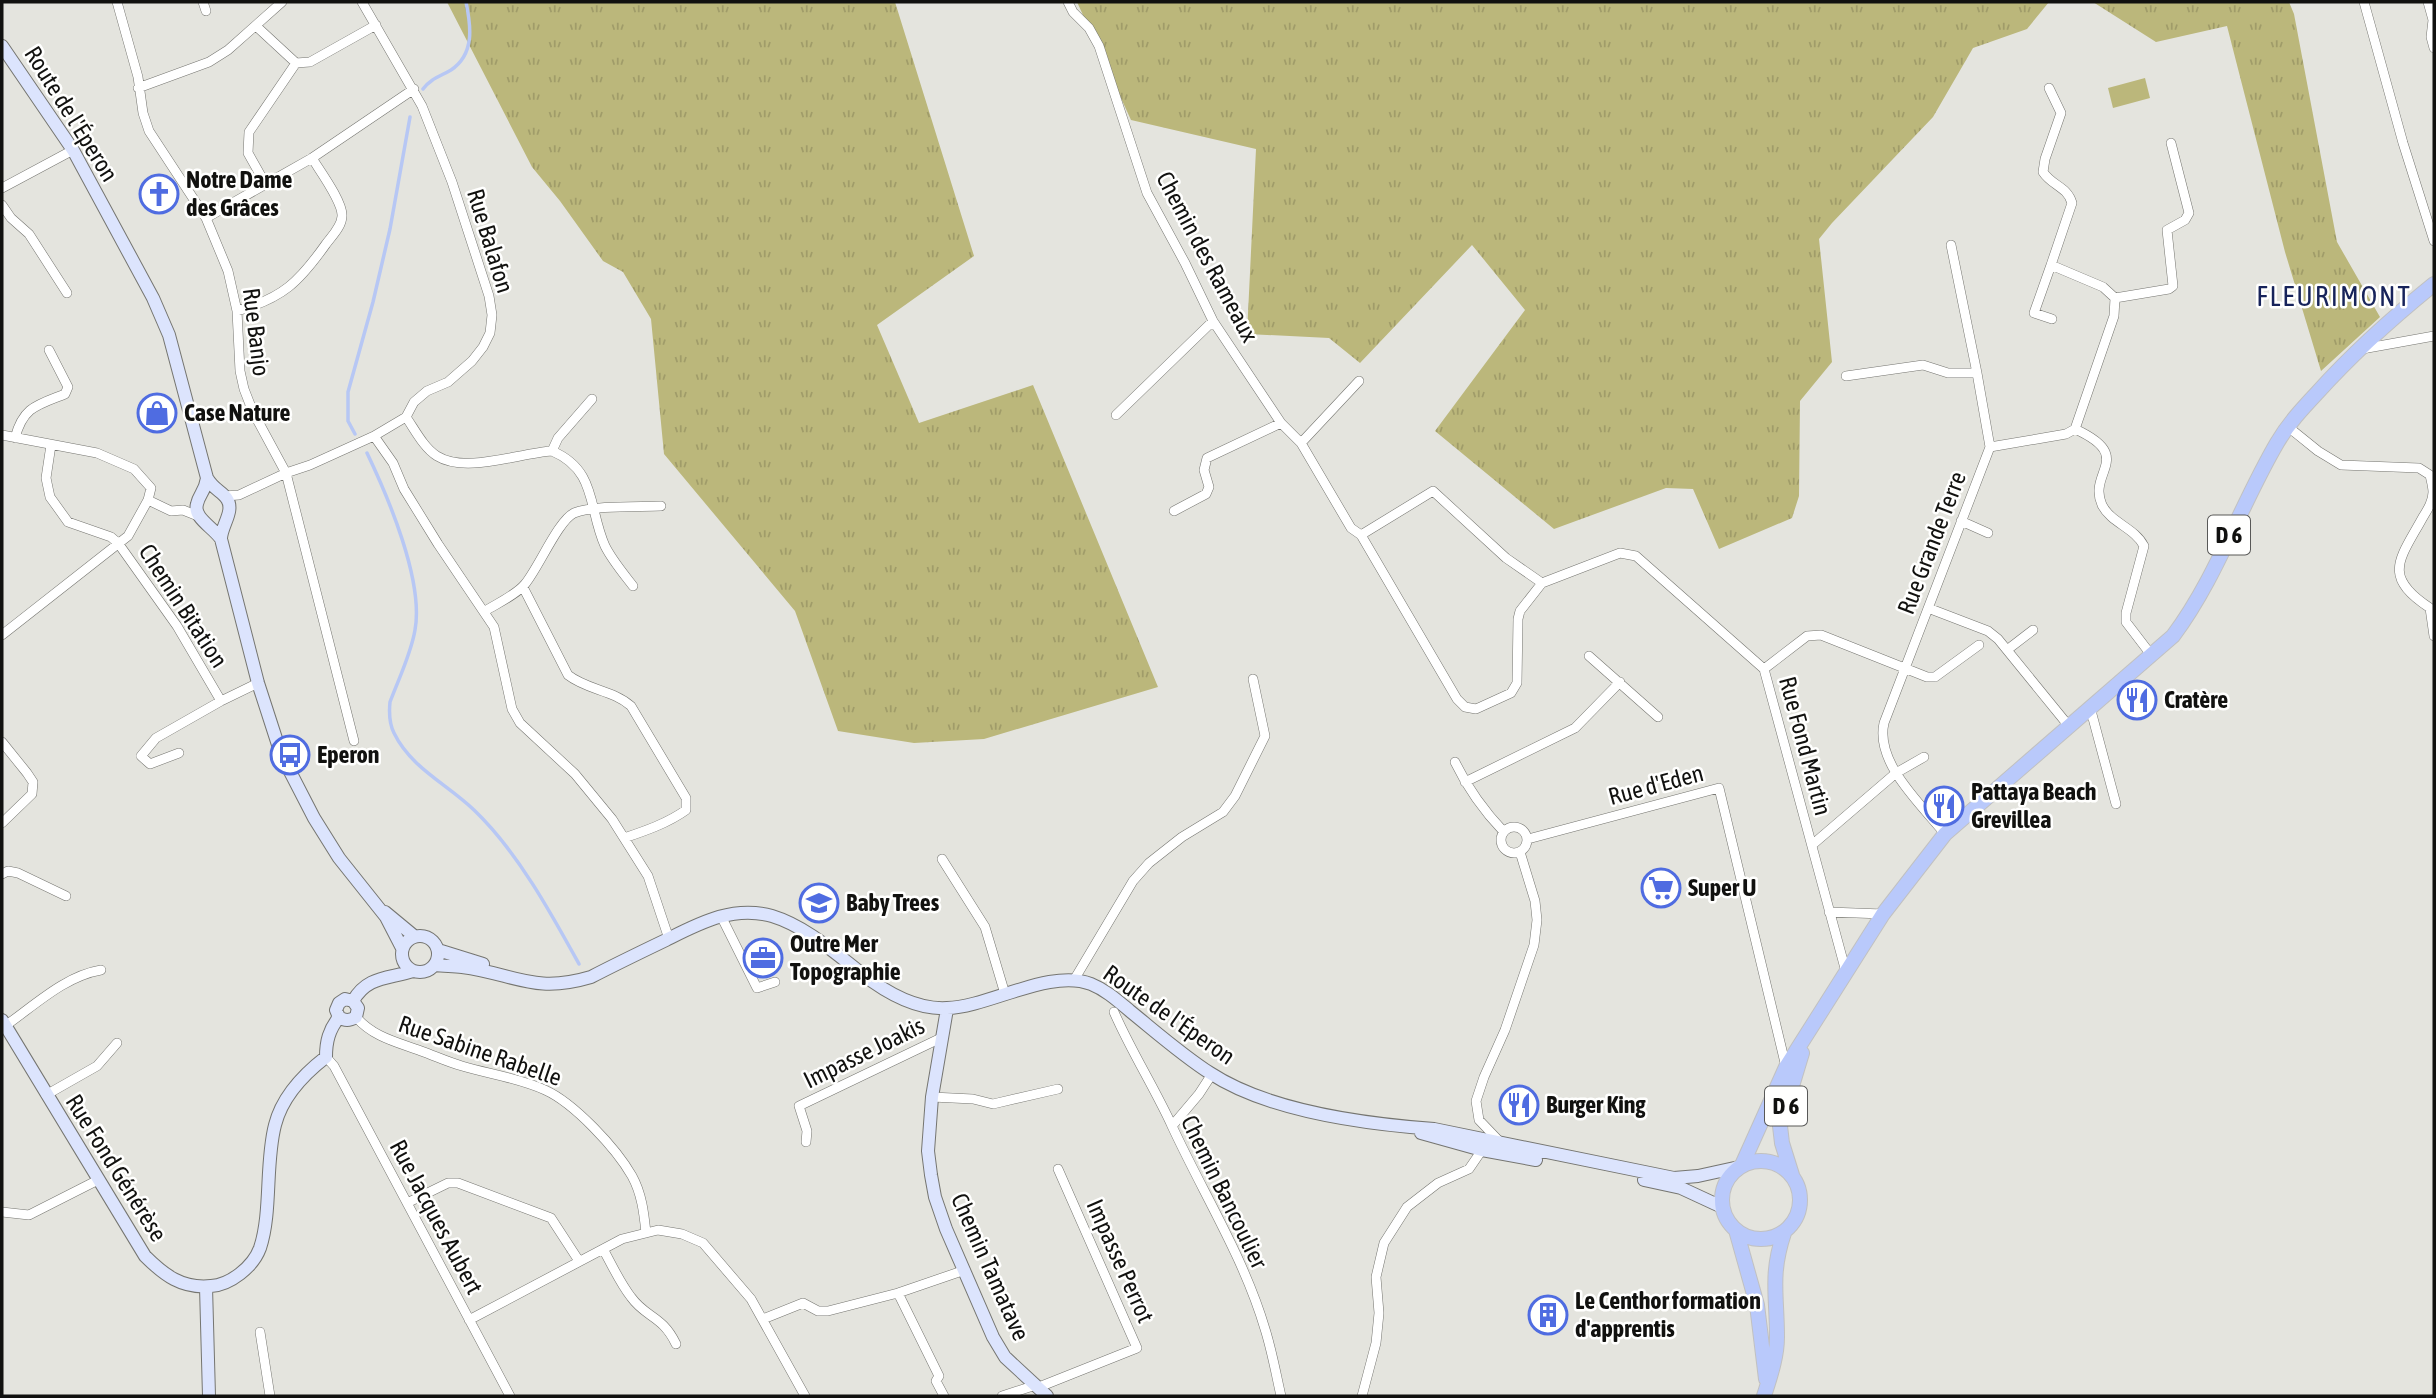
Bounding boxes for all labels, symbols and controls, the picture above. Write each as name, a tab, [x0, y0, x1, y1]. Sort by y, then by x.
street label: Route de l'Éperon	[19, 41, 124, 186]
place label: Notre Dame des Grâces	[186, 166, 292, 221]
street label: Chemin des Rameaux	[1151, 167, 1264, 347]
church icon: Notre Dame des Grâces	[138, 173, 180, 215]
street label: Rue Balafon	[462, 186, 519, 296]
district label: FLEURIMONT	[2256, 280, 2412, 312]
street label: Rue Banjo	[238, 286, 275, 378]
shop icon: Case Nature	[136, 392, 178, 434]
place label: Case Nature	[184, 399, 291, 426]
street label: Rue Grande Terre	[1892, 468, 1971, 618]
road number: D 6	[2208, 516, 2250, 554]
street label: Chemin Bitation	[134, 539, 233, 672]
street label: Rue Fond Martin	[1774, 673, 1837, 818]
restaurant icon: Cratère	[2116, 679, 2158, 721]
place label: Cratère	[2164, 686, 2228, 713]
bus stop icon: Eperon	[269, 734, 311, 776]
place label: Eperon	[317, 741, 380, 768]
street label: Rue d'Eden	[1605, 759, 1706, 810]
place label: Pattaya Beach Grevillea	[1971, 778, 2096, 833]
restaurant icon: Pattaya Beach Grevillea	[1923, 785, 1965, 827]
supermarket icon: Super U	[1640, 867, 1682, 909]
place label: Super U	[1688, 874, 1756, 901]
school or university icon: Baby Trees	[798, 882, 840, 924]
place label: Baby Trees	[846, 889, 940, 916]
place label: Outre Mer Topographie	[790, 930, 901, 985]
office icon: Outre Mer Topographie	[742, 937, 784, 979]
street label: Route de l'Éperon	[1098, 959, 1240, 1070]
street label: Rue Sabine Rabelle	[395, 1010, 565, 1091]
street label: Impasse Joakis	[799, 1012, 929, 1093]
restaurant icon: Burger King	[1498, 1084, 1540, 1126]
road number: D 6	[1765, 1086, 1807, 1126]
street label: Rue Fond Générèse	[60, 1089, 172, 1246]
place label: Burger King	[1546, 1091, 1646, 1118]
street label: Chemin Bancoulier	[1176, 1111, 1274, 1274]
street label: Rue Jacques Aubert	[384, 1135, 488, 1298]
street label: Chemin Tamatave	[946, 1189, 1035, 1345]
street label: Impasse Perrot	[1081, 1195, 1160, 1327]
place label: Le Centhor formation d'apprentis	[1575, 1287, 1761, 1342]
building icon: Le Centhor formation d'apprentis	[1527, 1294, 1569, 1336]

